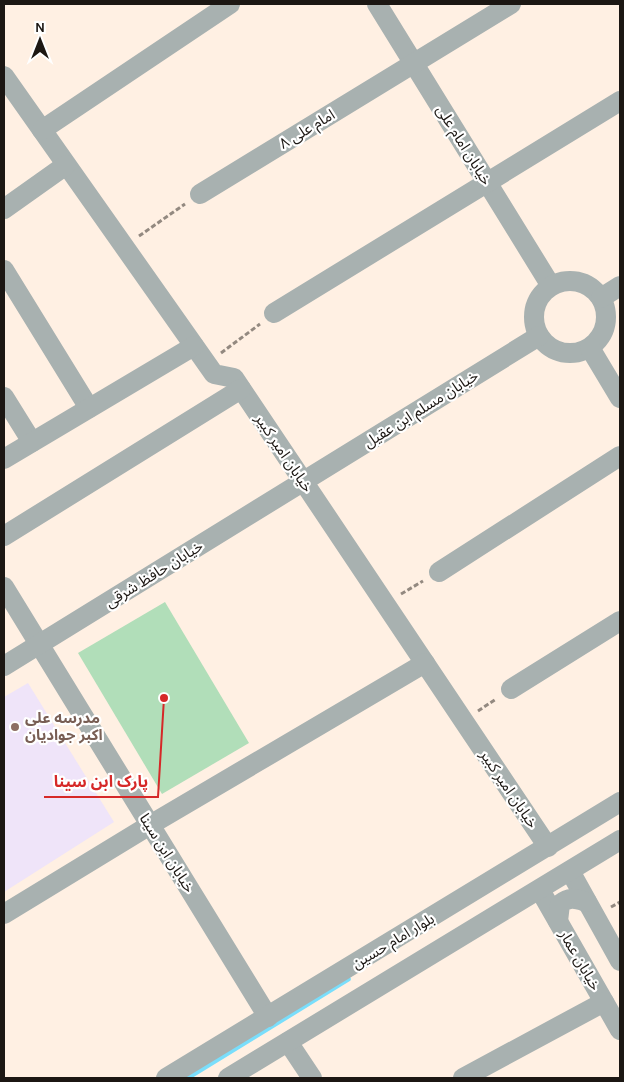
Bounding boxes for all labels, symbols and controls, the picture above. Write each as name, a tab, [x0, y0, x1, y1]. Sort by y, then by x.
north arrow	[15, 15, 65, 65]
text: N	[35, 19, 45, 36]
street label: خیابان امام علی	[431, 102, 496, 189]
street label: امام علی ۸	[276, 105, 339, 154]
street label: خیابان مسلم ابن عقیل	[360, 366, 483, 453]
street label: خیابان امیر کبیر	[251, 410, 317, 496]
street label: خیابان حافظ شرقی	[102, 537, 206, 611]
place label: مدرسه علی اکبر جوادیان	[25, 709, 103, 744]
marker: مدرسه علی اکبر جوادیان	[9, 721, 21, 733]
street label: خیابان امیر کبیر	[476, 746, 542, 832]
callout: پارک ابن سینا	[44, 766, 158, 797]
text: پارک ابن سینا	[54, 772, 148, 792]
street label: خیابان ابن سینا	[136, 810, 199, 896]
street label: بلوار امام حسین	[348, 909, 439, 974]
street label: خیابان عمار	[555, 926, 605, 994]

